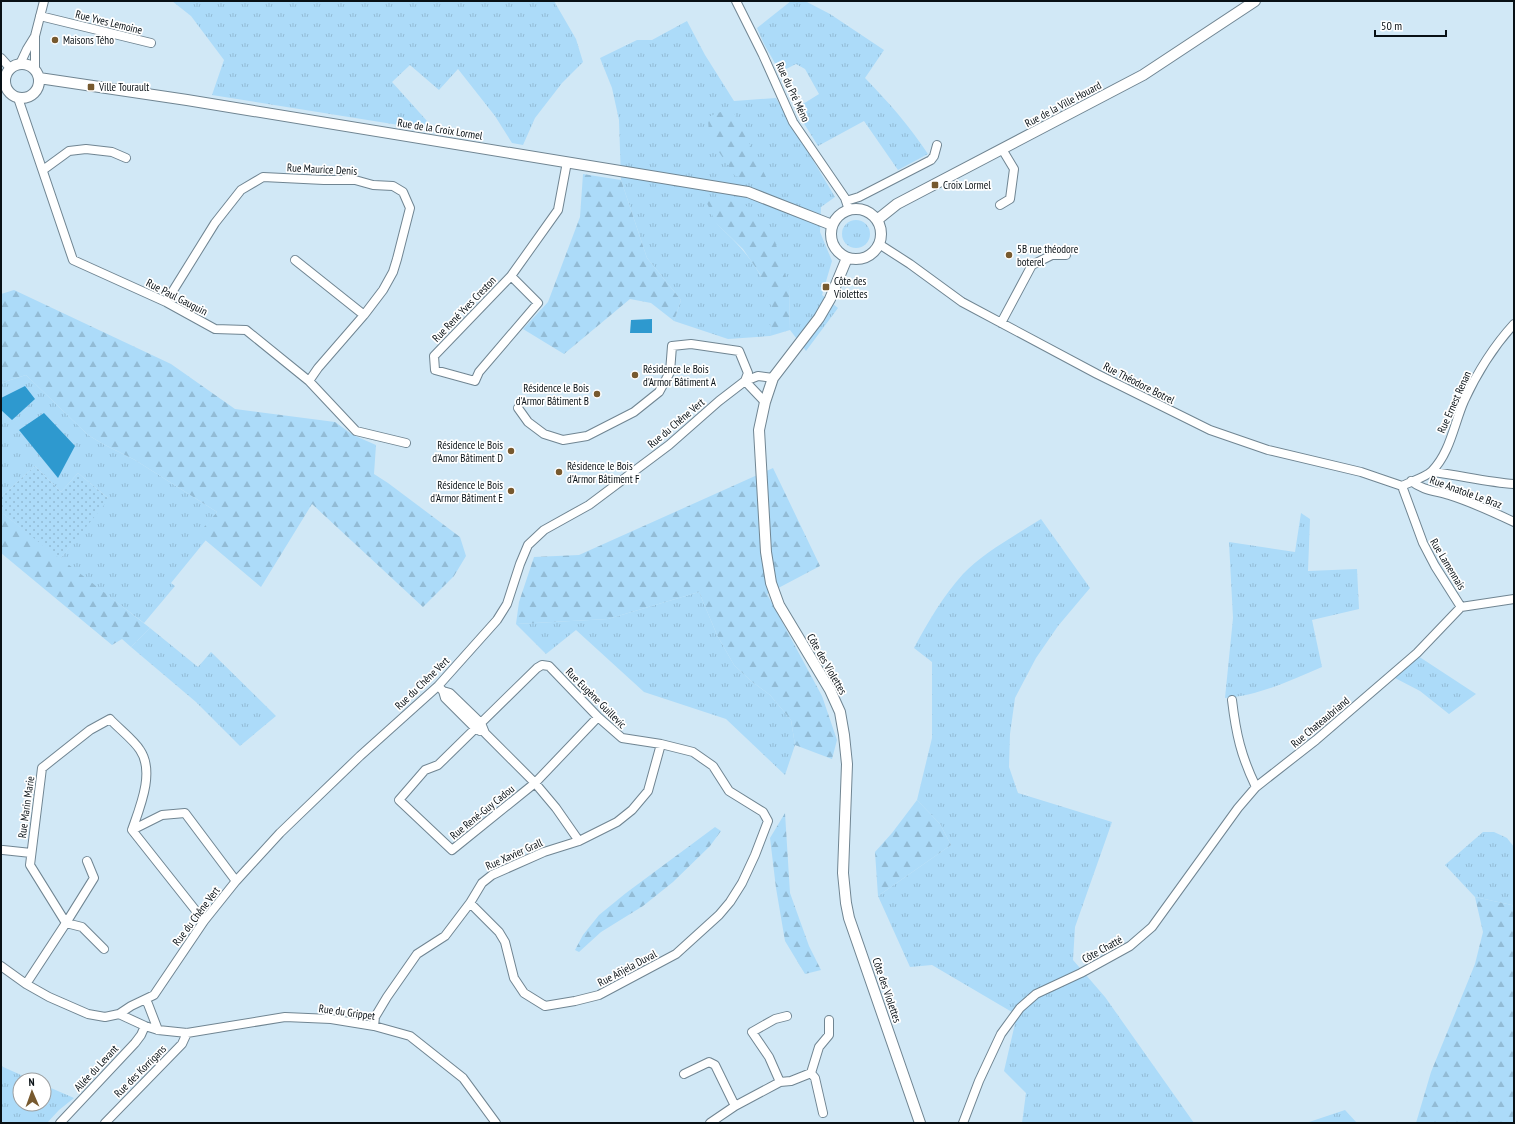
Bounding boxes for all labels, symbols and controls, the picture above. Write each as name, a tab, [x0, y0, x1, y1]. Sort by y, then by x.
street label: Rue Yves Lemoine	[74, 7, 144, 37]
scale bar	[1375, 12, 1446, 38]
text: 50 m	[1381, 18, 1402, 33]
place label: Maisons Tého	[63, 33, 114, 47]
marker: Maisons Tého	[50, 35, 60, 45]
street label: Rue du Pré Méno	[773, 60, 813, 124]
street label: Rue de la Ville Houard	[1022, 78, 1104, 130]
place label: Ville Tourault	[98, 80, 149, 94]
marker: Ville Tourault	[86, 82, 96, 92]
street label: Rue de la Croix Lormel	[397, 115, 484, 143]
street label: Rue Maurice Denis	[286, 160, 358, 178]
place label: Croix Lormel	[943, 178, 991, 192]
marker: Croix Lormel	[930, 180, 940, 190]
place label: 5B rue théodore boterel	[1017, 242, 1079, 269]
marker: 5B rue théodore boterel	[1004, 250, 1014, 260]
street label: Rue René Yves Creston	[429, 273, 499, 345]
place label: Côte des Violettes	[833, 274, 868, 301]
street label: Rue Paul Gauguin	[144, 276, 210, 319]
marker: Côte des Violettes	[821, 282, 831, 292]
street label: Rue Théodore Botrel	[1101, 359, 1177, 407]
place label: Résidence le Bois d'Armor Bâtiment A	[643, 362, 717, 389]
street label: Rue Ernest Renan	[1434, 369, 1474, 435]
marker: Résidence le Bois d'Armor Bâtiment A	[630, 370, 640, 380]
place label: Résidence le Bois d'Armor Bâtiment B	[516, 381, 589, 408]
marker: Résidence le Bois d'Armor Bâtiment B	[592, 389, 602, 399]
street label: Rue du Chêne Vert	[645, 395, 707, 451]
place label: Résidence le Bois d'Amor Bâtiment D	[432, 438, 503, 465]
marker: Résidence le Bois d'Amor Bâtiment D	[506, 446, 516, 456]
place label: Résidence le Bois d'Armor Bâtiment F	[567, 459, 640, 486]
marker: Résidence le Bois d'Armor Bâtiment F	[554, 467, 564, 477]
street label: Rue Anatole Le Braz	[1428, 472, 1504, 512]
place label: Résidence le Bois d'Armor Bâtiment E	[430, 478, 503, 505]
marker: Résidence le Bois d'Armor Bâtiment E	[506, 486, 516, 496]
street label: Rue Lamennais	[1427, 536, 1469, 593]
street label: Côte des Violettes	[804, 631, 850, 697]
street label: Rue du Chêne Vert	[392, 654, 452, 712]
street label: Rue Eugène Guillevic	[563, 665, 629, 731]
street label: Rue Chateaubriand	[1288, 693, 1352, 751]
street label: Rue Marin Marie	[15, 775, 37, 839]
street label: Rue René-Guy Cadou	[447, 782, 517, 842]
street label: Rue Xavier Grall	[483, 835, 545, 873]
street label: Rue du Chêne Vert	[169, 884, 223, 948]
street label: Côte Chatté	[1079, 932, 1125, 966]
street label: Rue Añjela Duval	[595, 946, 659, 989]
street label: Côte des Violettes	[869, 956, 905, 1025]
street label: Rue du Grippet	[318, 1001, 376, 1023]
street label: Allée du Levant	[71, 1042, 121, 1094]
street label: Rue des Korrigans	[111, 1042, 169, 1100]
north arrow	[12, 1072, 52, 1112]
text: N	[28, 1075, 35, 1089]

